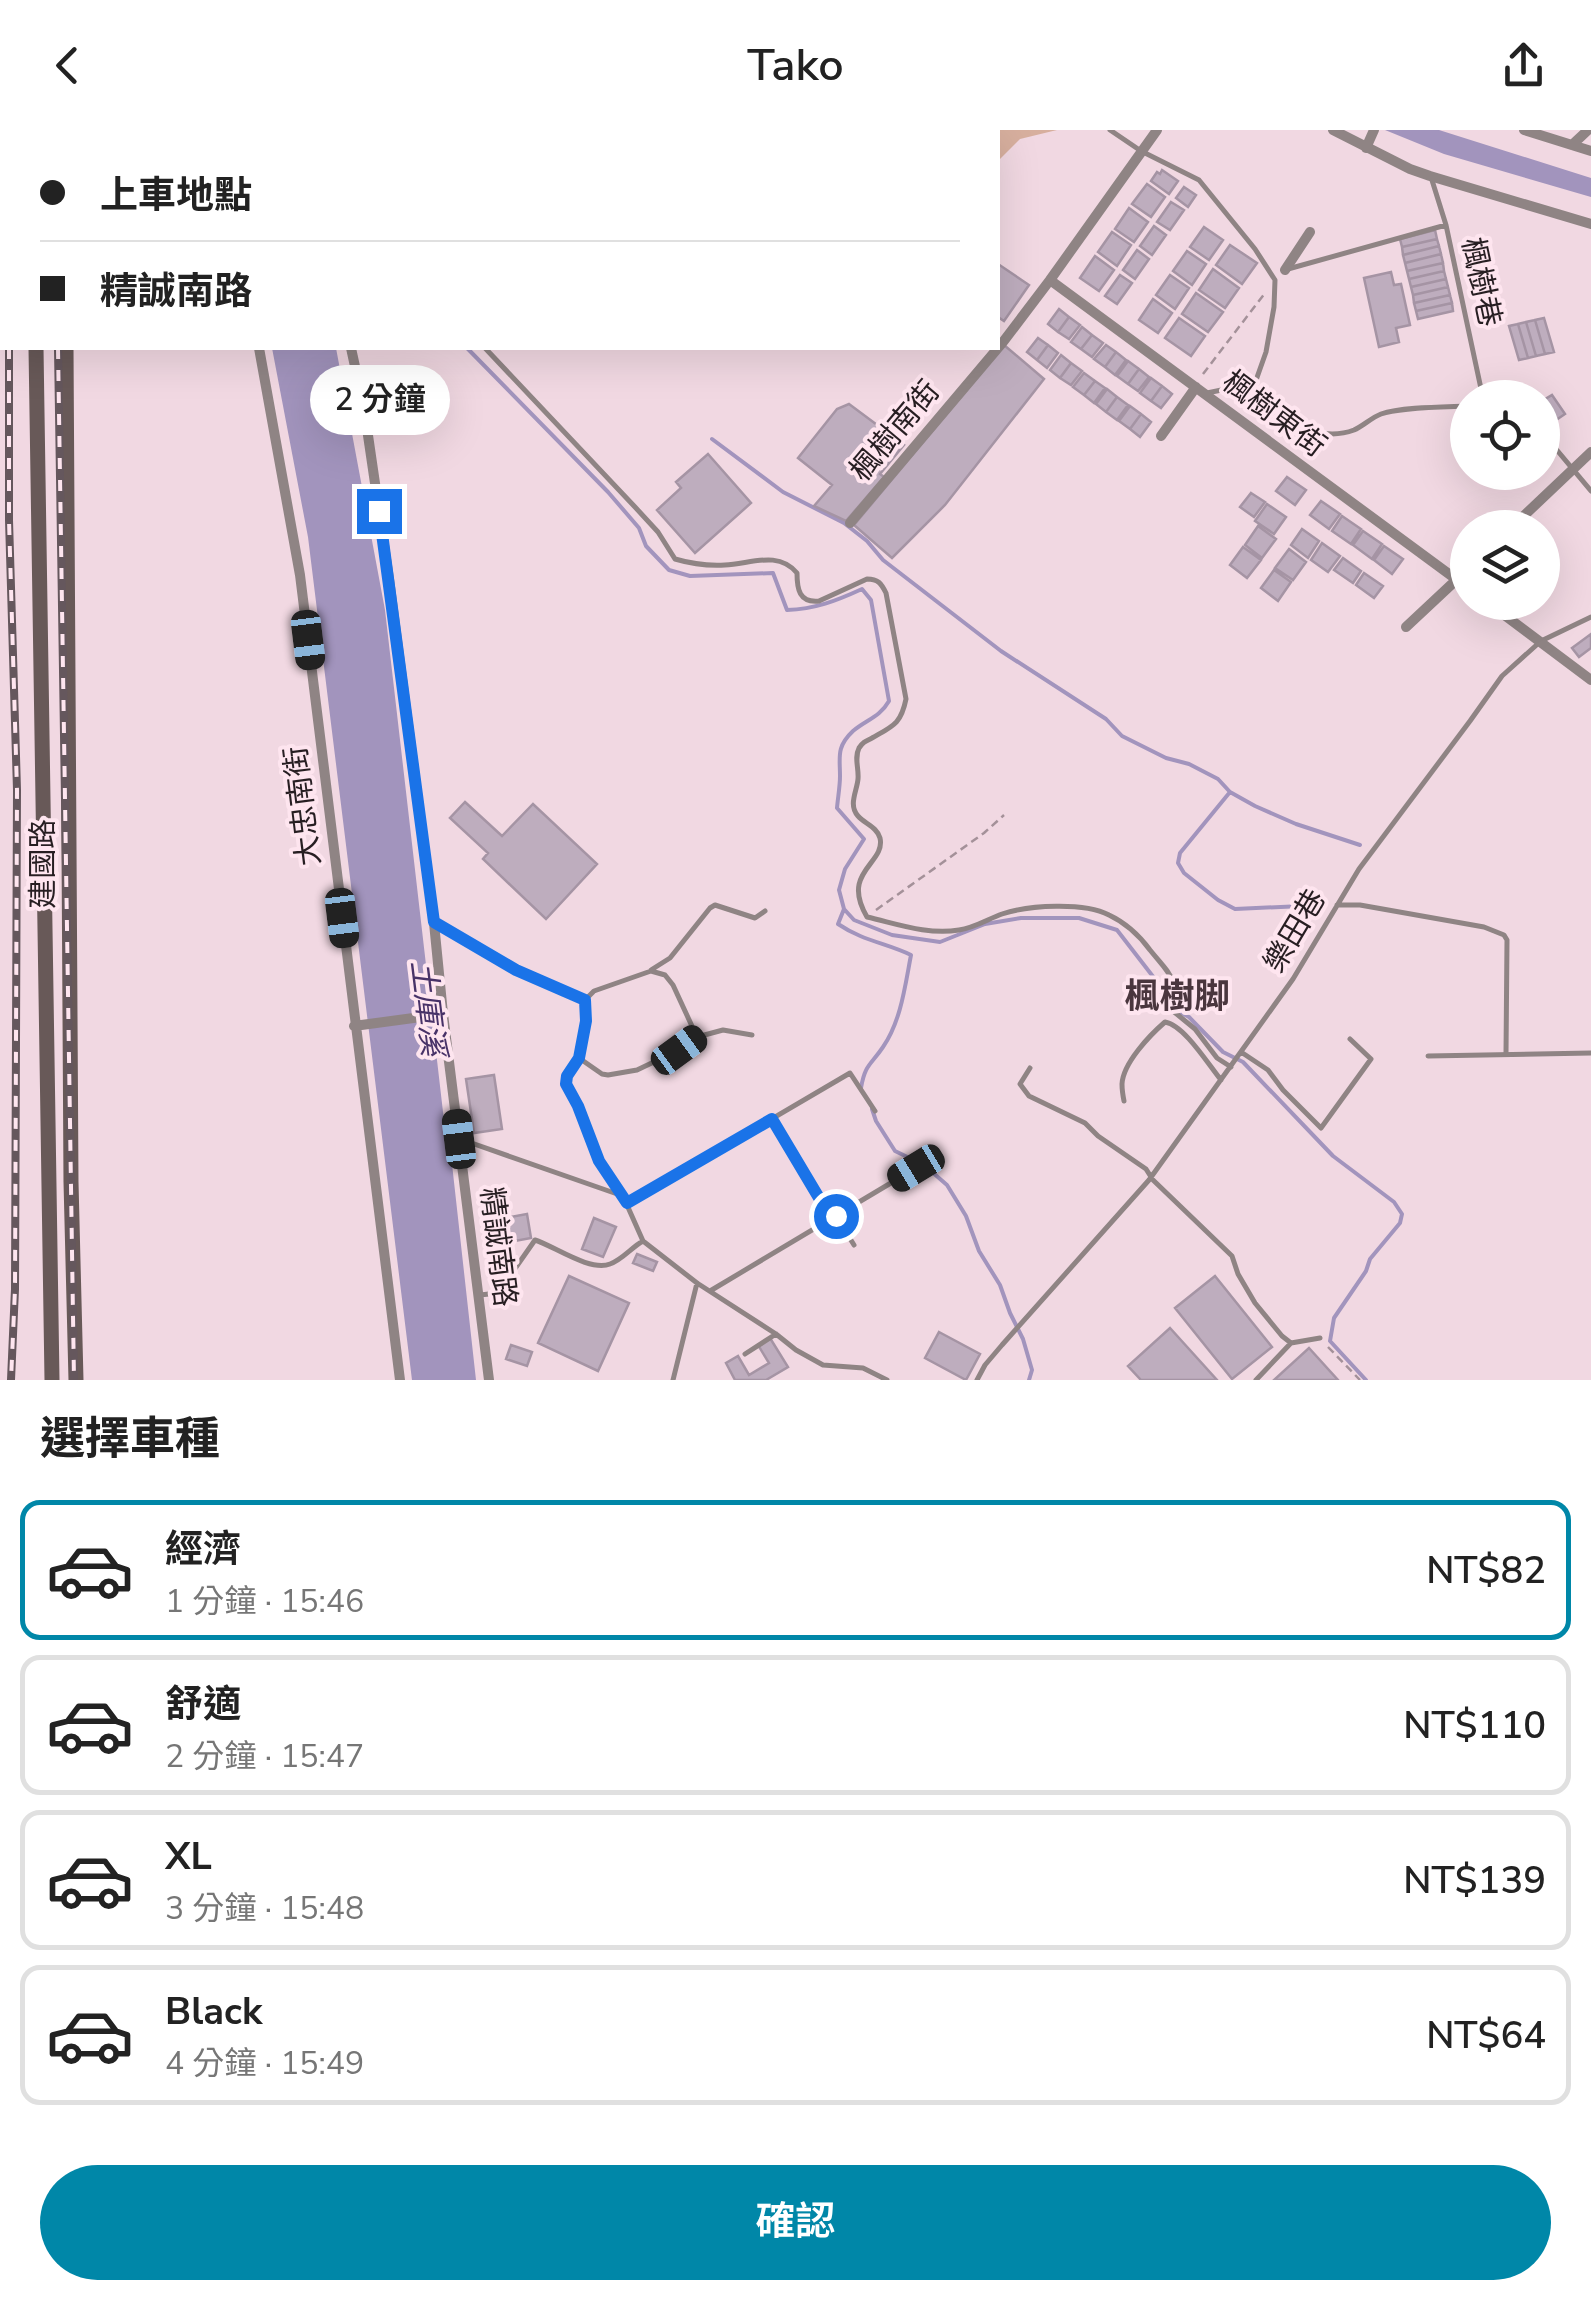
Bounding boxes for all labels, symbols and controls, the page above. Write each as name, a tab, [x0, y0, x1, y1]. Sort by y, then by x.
text: Tako	[747, 35, 844, 96]
icon: back	[40, 38, 95, 93]
icon: share	[1496, 38, 1551, 93]
text: 上車地點	[100, 170, 252, 221]
street label: 楓樹巷	[1452, 234, 1510, 330]
text: 精誠南路	[100, 266, 252, 317]
street label: 楓樹東街	[1214, 362, 1334, 466]
callout: 2 分鐘	[309, 366, 449, 436]
street label: 楓樹南街	[841, 372, 949, 490]
text: 2 分鐘	[334, 378, 426, 421]
map controls	[1450, 380, 1560, 620]
button: locate	[1450, 380, 1560, 490]
route end	[357, 489, 402, 534]
button: layers	[1450, 510, 1560, 620]
car	[289, 608, 327, 672]
street label: 大忠南街	[275, 744, 331, 868]
street label: 建國路	[23, 819, 64, 909]
street label: 樂田巷	[1254, 882, 1336, 980]
car	[323, 886, 361, 950]
water label: 土庫溪	[401, 958, 456, 1062]
district label: 楓樹脚	[1124, 973, 1230, 1020]
car	[646, 1020, 712, 1080]
car	[440, 1107, 478, 1171]
car	[883, 1140, 949, 1196]
street label: 精誠南路	[470, 1185, 526, 1309]
route start	[814, 1194, 859, 1239]
text: 選擇車種	[40, 1409, 220, 1470]
text: 經濟	[165, 1524, 241, 1575]
icon: car	[45, 1525, 135, 1615]
text: NT$82	[1426, 1545, 1546, 1596]
text: 1 分鐘 · 15:46	[165, 1580, 364, 1623]
text: 舒適	[165, 1679, 241, 1730]
icon: car	[45, 1680, 135, 1770]
text: NT$110	[1403, 1700, 1546, 1751]
text: 2 分鐘 · 15:47	[165, 1735, 364, 1778]
text: XL	[165, 1831, 212, 1882]
icon: car	[45, 1835, 135, 1925]
text: NT$139	[1403, 1855, 1546, 1906]
text: 3 分鐘 · 15:48	[165, 1887, 364, 1930]
text: Black	[165, 1986, 262, 2037]
icon: car	[45, 1990, 135, 2080]
text: NT$64	[1426, 2010, 1546, 2061]
text: 4 分鐘 · 15:49	[165, 2042, 364, 2085]
button: 確認	[40, 2165, 1551, 2280]

